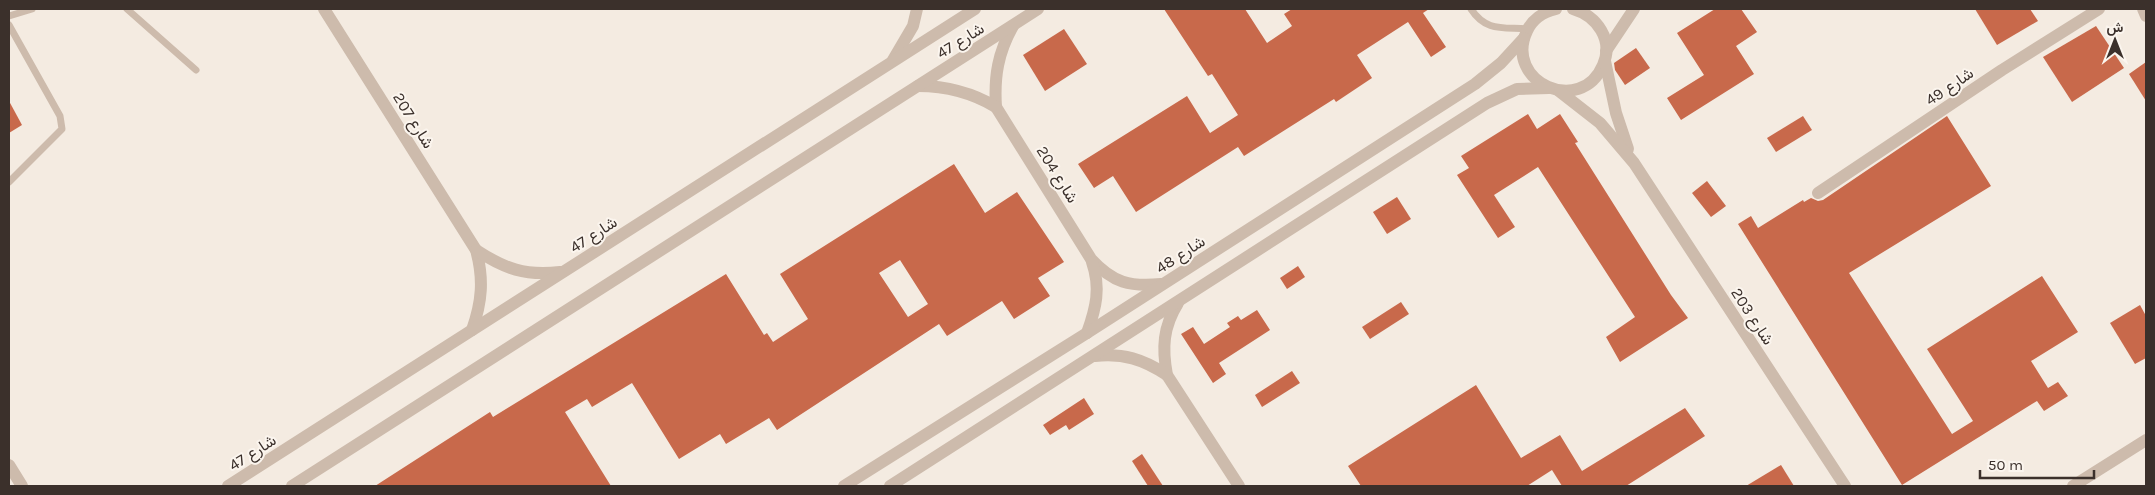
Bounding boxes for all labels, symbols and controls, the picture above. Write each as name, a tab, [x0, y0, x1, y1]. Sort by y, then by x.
north arrow	[2090, 15, 2140, 65]
street label: شارع 47	[933, 18, 989, 64]
text: ش	[2107, 19, 2124, 36]
street label: شارع 49	[1921, 63, 1978, 111]
street label: شارع 207	[387, 89, 438, 153]
street label: شارع 204	[1031, 142, 1083, 207]
street label: شارع 47	[566, 212, 622, 258]
street label: شارع 48	[1152, 232, 1210, 279]
street label: شارع 203	[1725, 284, 1778, 349]
street label: شارع 47	[225, 430, 281, 476]
scale bar	[1980, 448, 2094, 480]
text: 50 m	[1988, 456, 2023, 474]

